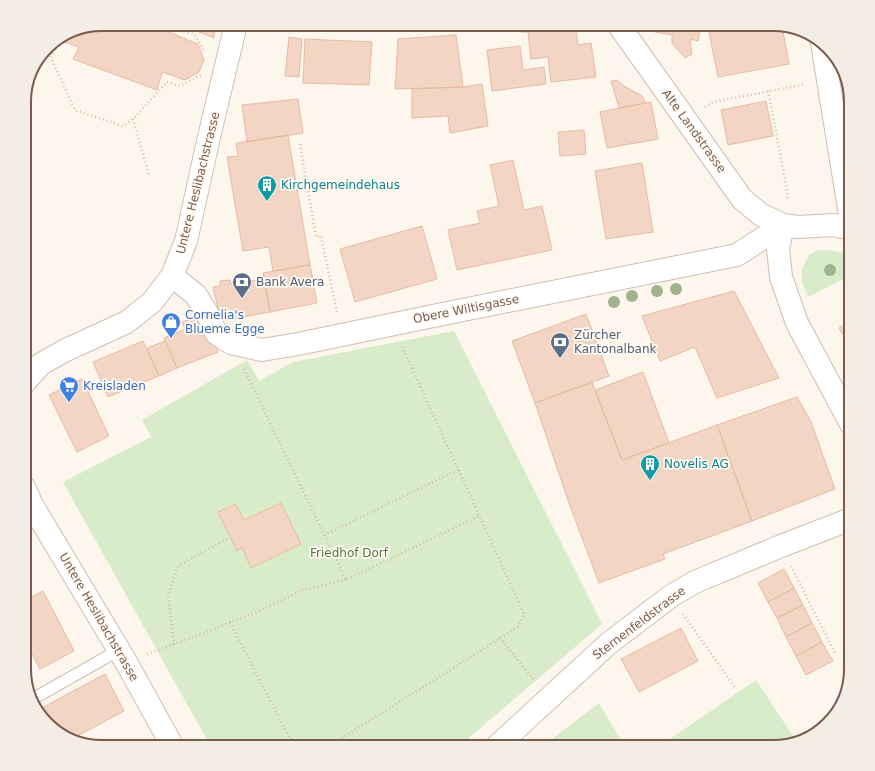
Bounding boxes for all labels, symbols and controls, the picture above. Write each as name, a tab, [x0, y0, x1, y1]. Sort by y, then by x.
street label: Alte Landstrasse	[659, 86, 729, 176]
street label: Untere Heslibachstrasse	[174, 110, 222, 256]
building icon: Kirchgemeindehaus	[256, 174, 278, 202]
place label: Kirchgemeindehaus	[281, 178, 400, 192]
bank icon: Bank Avera	[231, 271, 253, 299]
place label: Bank Avera	[256, 275, 324, 289]
street label: Obere Wiltisgasse	[412, 292, 520, 326]
place label: Cornelia's Blueme Egge	[185, 308, 265, 336]
shop icon: Cornelia's Blueme Egge	[160, 311, 182, 339]
place label: Zürcher Kantonalbank	[574, 328, 657, 356]
bank icon: Zürcher Kantonalbank	[549, 331, 571, 359]
supermarket icon: Kreisladen	[58, 375, 80, 403]
place label: Kreisladen	[83, 379, 146, 393]
building icon: Novelis AG	[639, 453, 661, 481]
place label: Novelis AG	[664, 457, 729, 471]
park label: Friedhof Dorf	[310, 546, 389, 560]
street label: Untere Heslibachstrasse	[56, 550, 142, 684]
street label: Sternenfeldstrasse	[590, 583, 688, 663]

